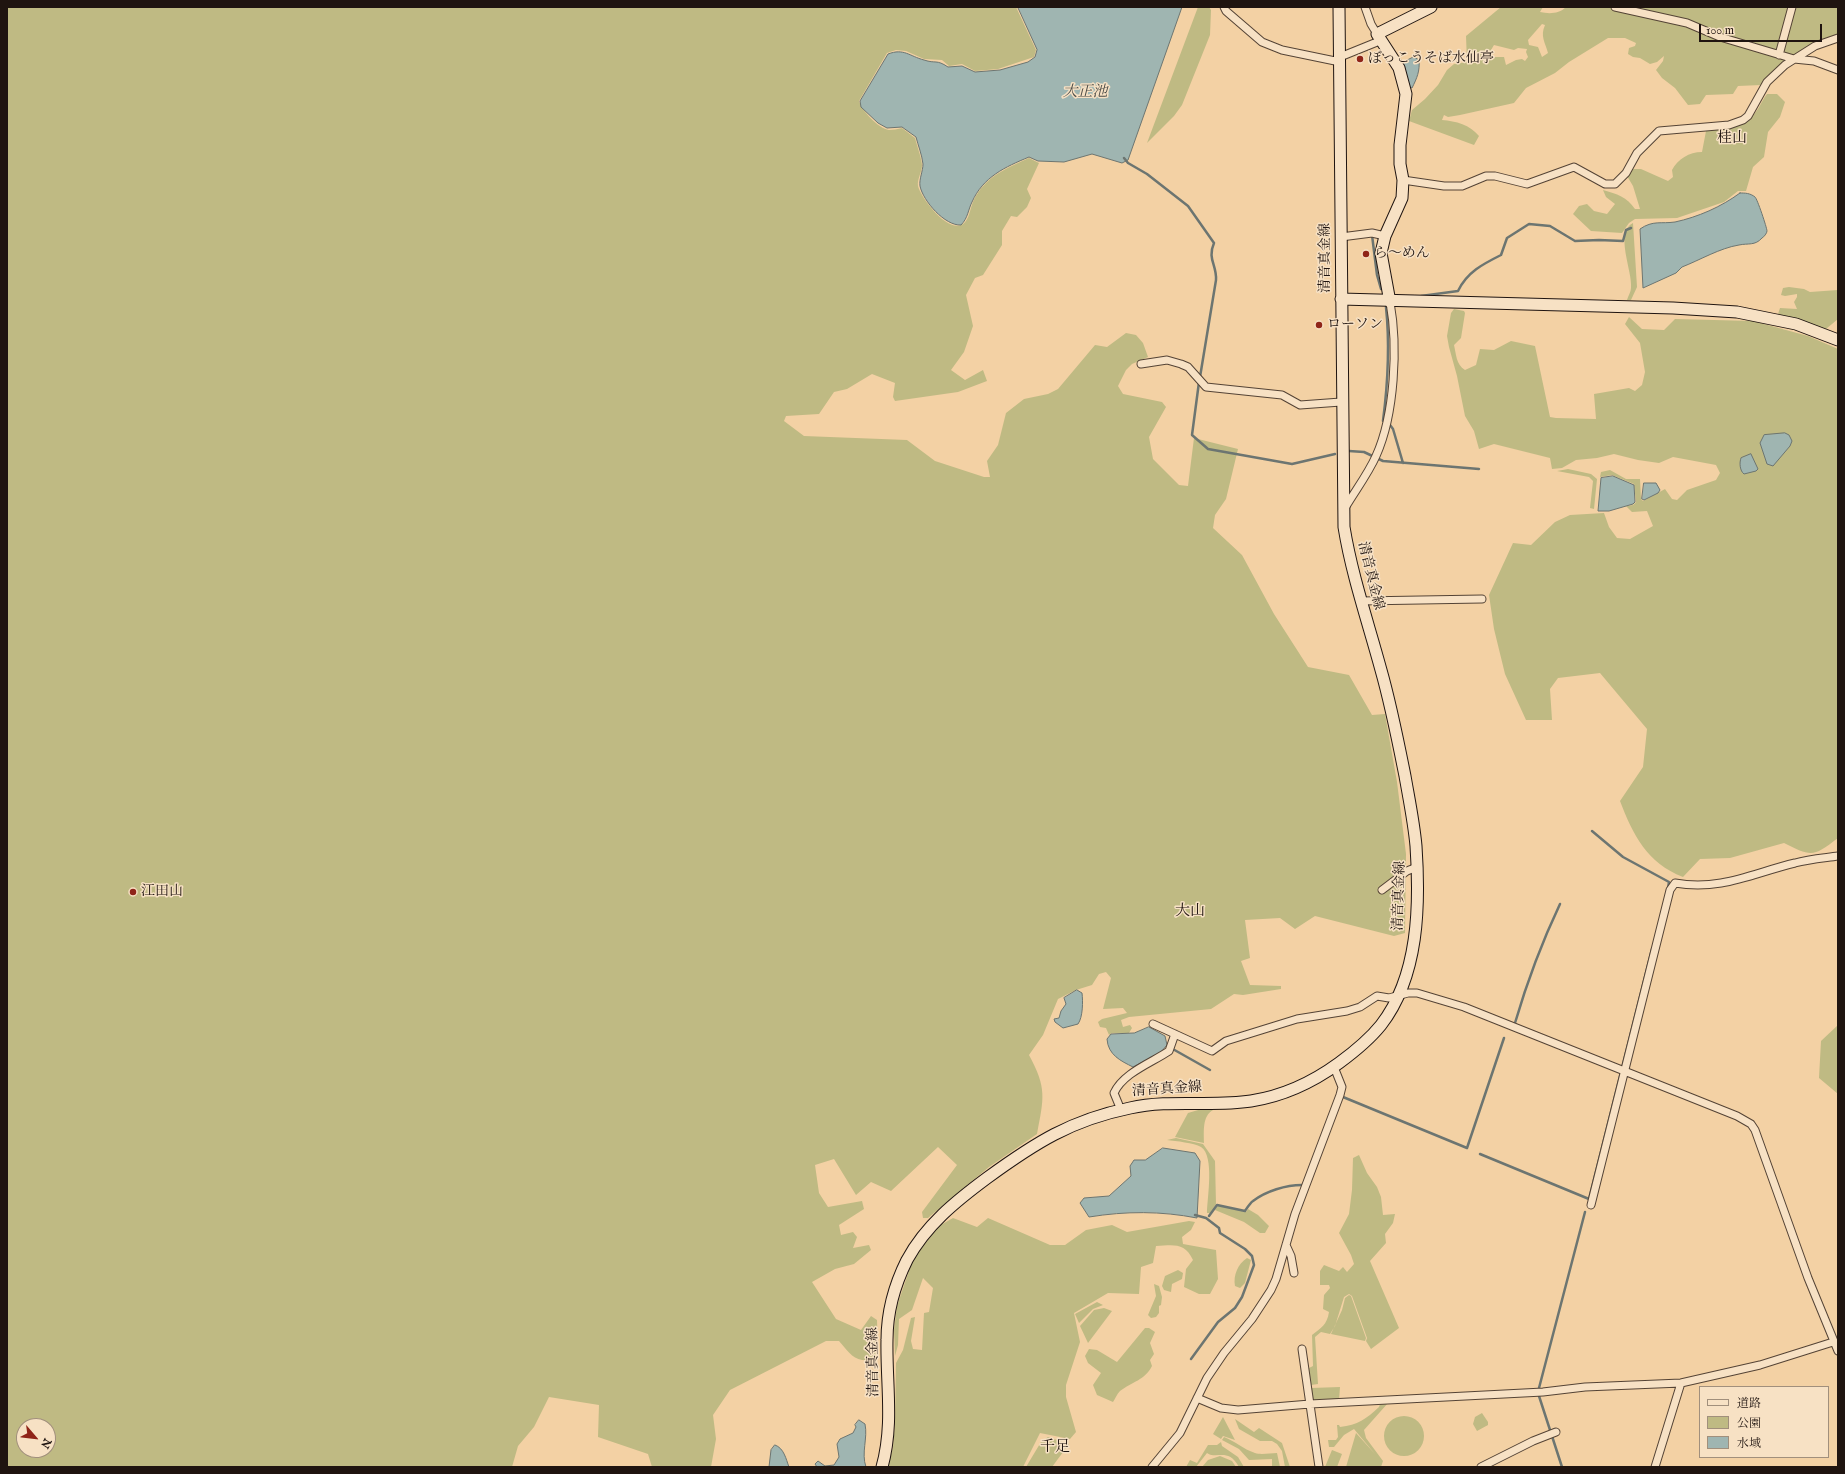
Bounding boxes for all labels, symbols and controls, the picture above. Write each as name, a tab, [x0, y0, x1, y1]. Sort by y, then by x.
scale bar	[1701, 16, 1824, 42]
text: 100 m	[1706, 23, 1734, 38]
place label: ぼっこうそば水仙亭	[1368, 51, 1494, 67]
marker: ぼっこうそば水仙亭	[1355, 54, 1365, 64]
water label: 大正池	[1063, 84, 1107, 102]
district label: 桂山	[1717, 130, 1747, 148]
street label: 清音真金線	[1318, 223, 1334, 293]
place label: ら～めん	[1374, 246, 1430, 262]
marker: ら～めん	[1361, 249, 1371, 259]
place label: ローソン	[1327, 317, 1383, 333]
marker: ローソン	[1314, 320, 1324, 330]
street label: 清音真金線	[1353, 540, 1387, 612]
street label: 清音真金線	[1390, 861, 1410, 931]
place label: 江田山	[141, 884, 183, 900]
marker: 江田山	[128, 887, 138, 897]
district label: 大山	[1175, 903, 1205, 921]
street label: 清音真金線	[1131, 1079, 1203, 1101]
street label: 清音真金線	[865, 1327, 883, 1397]
legend	[1699, 1386, 1829, 1458]
text: 道路	[1737, 1396, 1761, 1411]
text: 公園	[1737, 1416, 1761, 1431]
north arrow	[16, 1418, 56, 1458]
text: N	[37, 1436, 54, 1451]
text: 水域	[1737, 1436, 1761, 1451]
district label: 千足	[1040, 1439, 1070, 1457]

